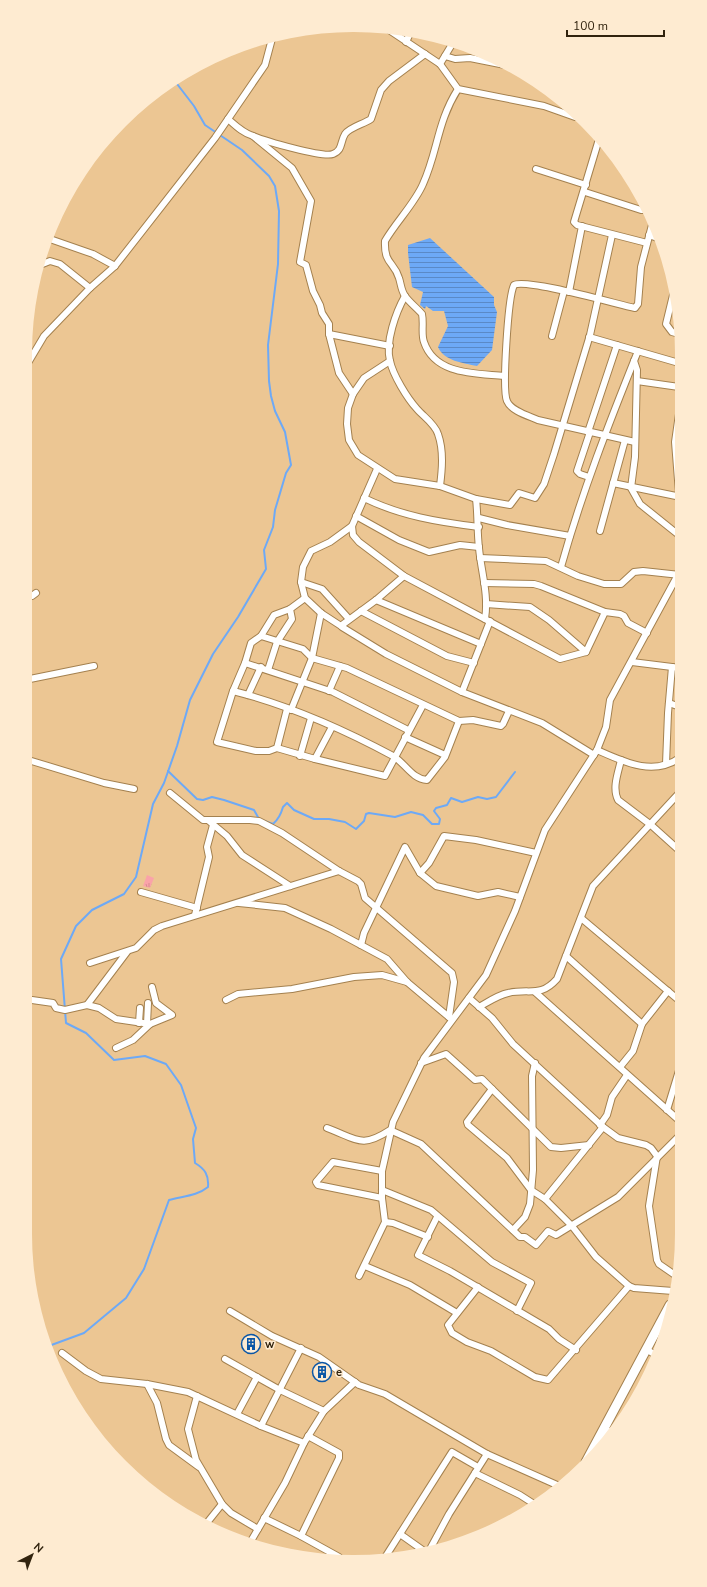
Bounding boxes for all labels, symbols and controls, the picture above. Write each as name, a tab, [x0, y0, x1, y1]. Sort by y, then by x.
scale bar	[567, 12, 664, 38]
text: 100 m	[573, 18, 608, 34]
building icon: w	[240, 1333, 262, 1355]
place label: w	[265, 1337, 275, 1352]
building icon: e	[311, 1361, 333, 1383]
place label: e	[336, 1365, 342, 1380]
north arrow	[12, 1535, 52, 1575]
text: N	[30, 1540, 46, 1556]

